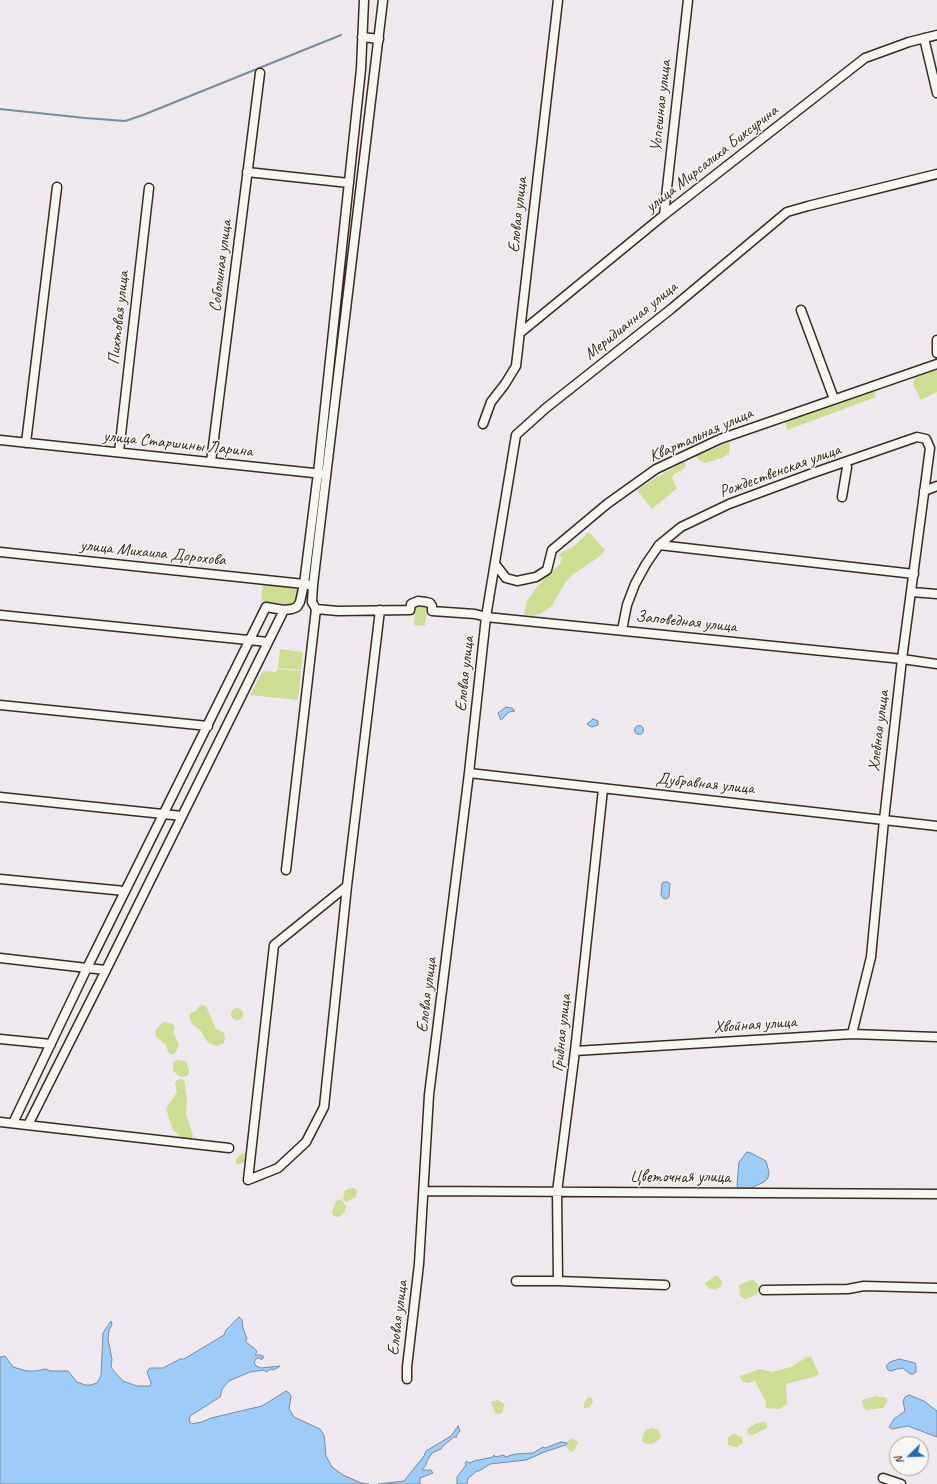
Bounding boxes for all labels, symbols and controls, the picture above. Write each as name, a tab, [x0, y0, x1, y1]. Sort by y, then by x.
street label: Успешная улица	[646, 59, 676, 153]
street label: улица Мирсалиха Биксурина	[642, 101, 782, 217]
street label: Еловая улица	[504, 176, 532, 254]
street label: Соболиная улица	[205, 219, 237, 313]
street label: Пихтовая улица	[104, 270, 134, 366]
street label: Меридианная улица	[580, 277, 682, 365]
street label: Квартальная улица	[646, 403, 756, 467]
street label: улица Старшины Ларина	[102, 426, 254, 462]
street label: Рождественская улица	[716, 440, 844, 502]
street label: улица Михаила Дорохова	[79, 535, 227, 571]
street label: Заповедная улица	[634, 607, 738, 637]
street label: Еловая улица	[451, 635, 479, 713]
street label: Хлебная улица	[864, 689, 894, 773]
street label: Дубравная улица	[655, 769, 755, 799]
street label: Еловая улица	[412, 956, 442, 1034]
street label: Грибная улица	[548, 993, 576, 1073]
street label: Хвойная улица	[713, 1012, 797, 1038]
street label: Цветочная улица	[630, 1168, 730, 1188]
street label: Еловая улица	[383, 1279, 413, 1357]
north arrow	[889, 1436, 929, 1476]
text: N	[891, 1454, 907, 1466]

